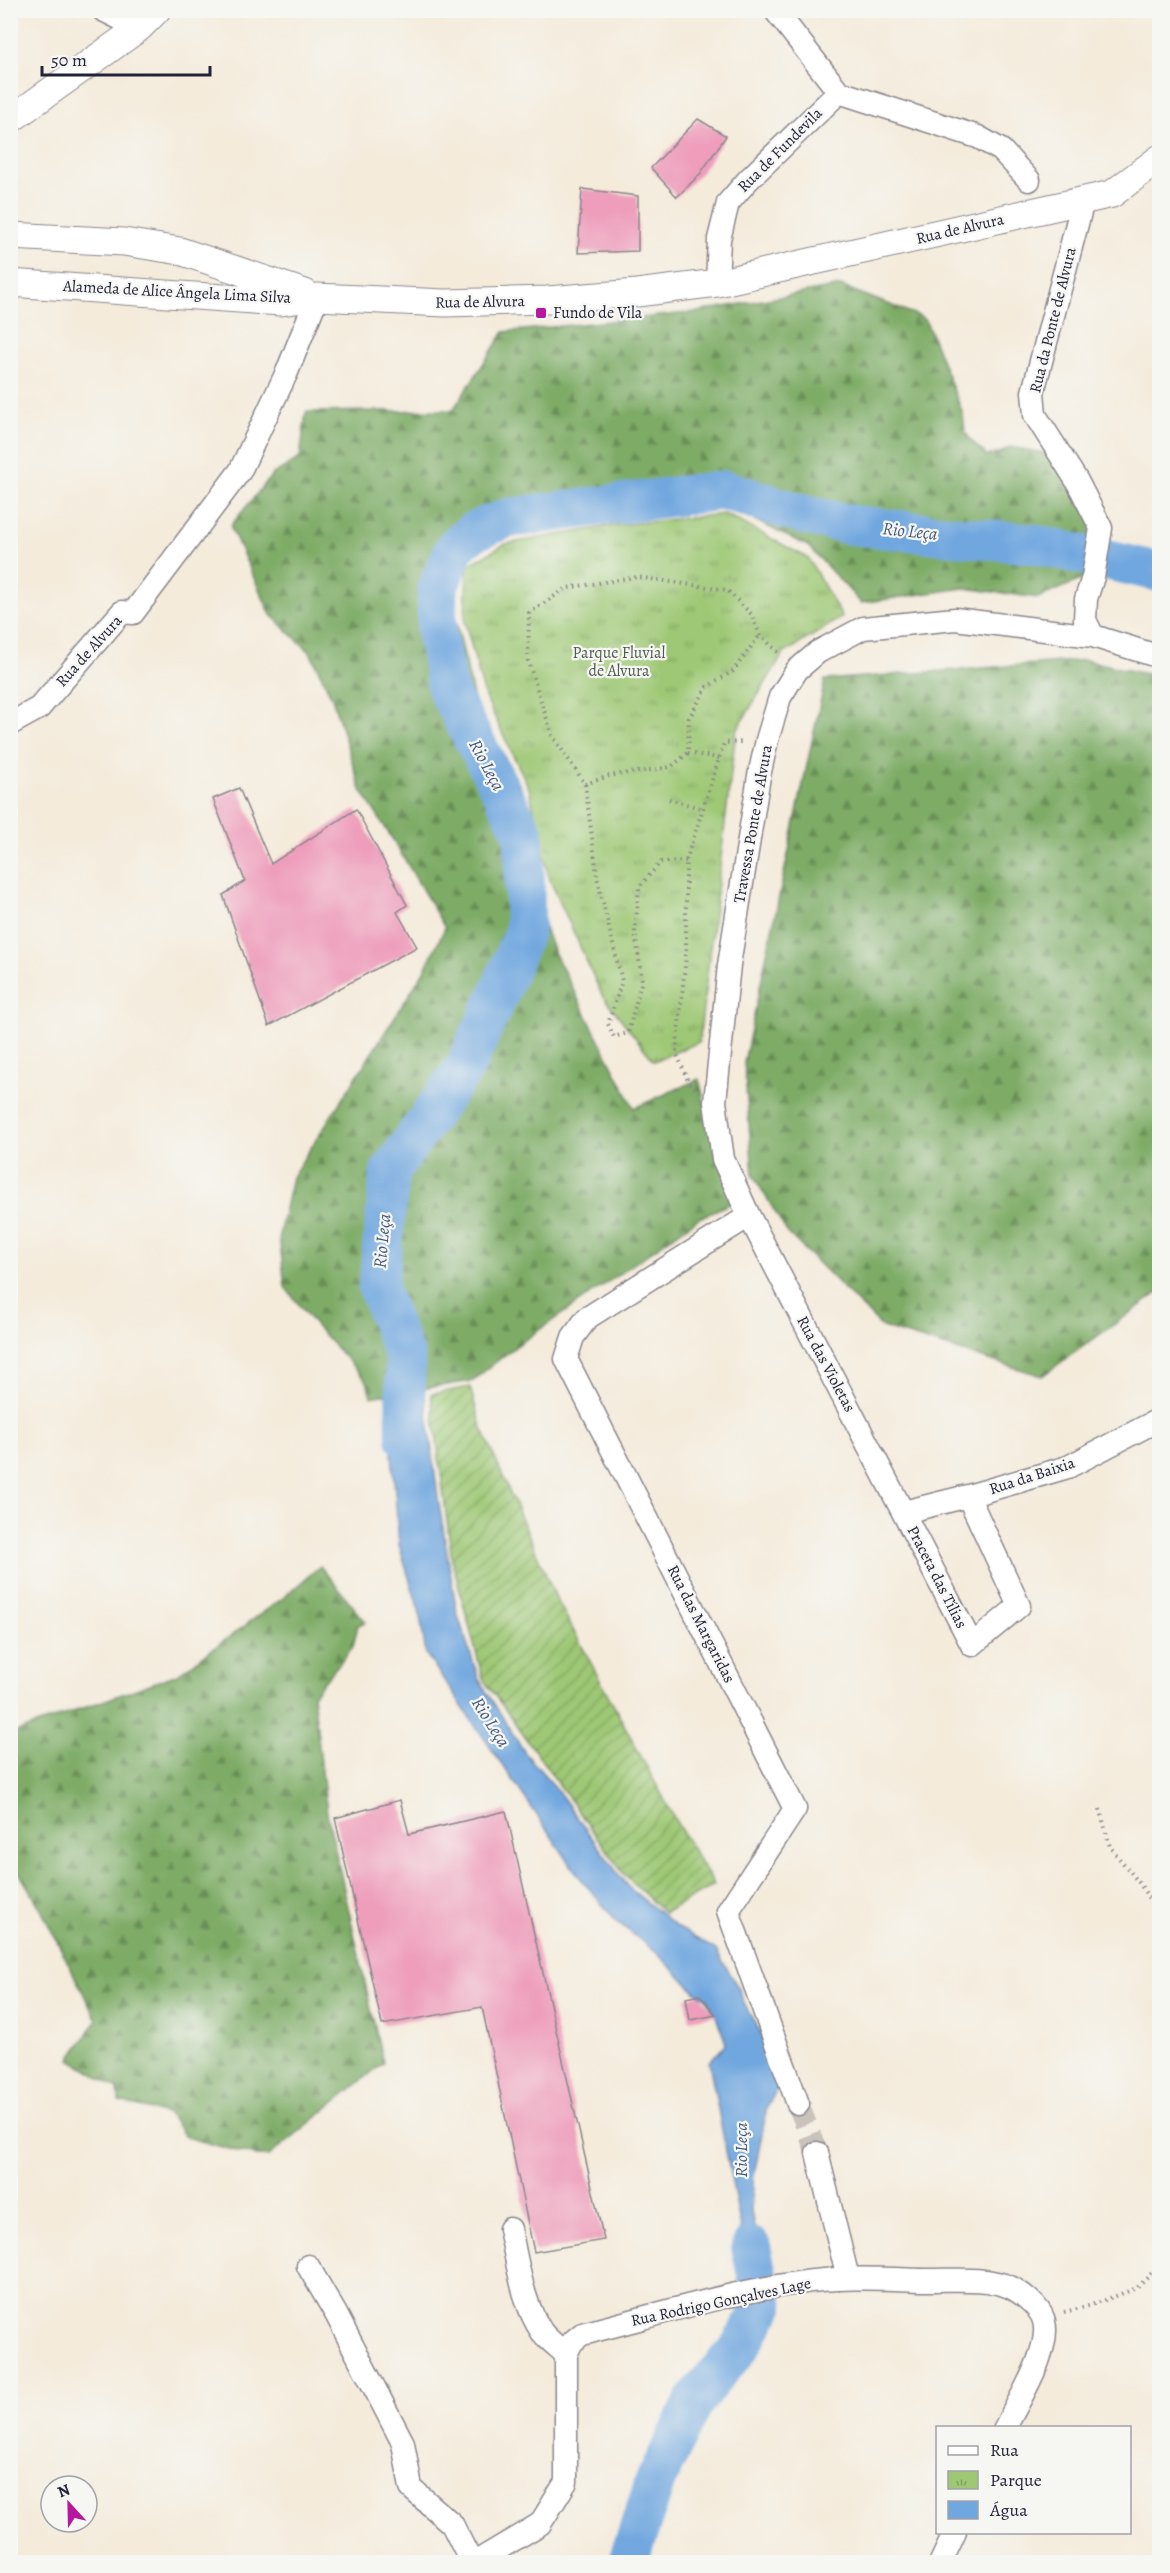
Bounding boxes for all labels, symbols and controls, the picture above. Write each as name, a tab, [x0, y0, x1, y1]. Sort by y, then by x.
scale bar	[42, 39, 210, 77]
text: 50 m	[51, 48, 87, 72]
street label: Rua de Fundevila	[733, 102, 828, 197]
street label: Rua de Alvura	[914, 208, 1007, 250]
street label: Rua da Ponte de Alvura	[1024, 244, 1082, 395]
street label: Alameda de Alice Ângela Lima Silva	[61, 275, 292, 309]
street label: Rua de Alvura	[435, 290, 526, 314]
place label: Fundo de Vila	[553, 302, 643, 324]
marker: Fundo de Vila	[534, 306, 548, 320]
water label: Rio Leça	[881, 516, 939, 546]
street label: Rua de Alvura	[51, 610, 128, 692]
park label: Parque Fluvial de Alvura	[573, 642, 666, 682]
water label: Rio Leça	[464, 735, 510, 795]
street label: Travessa Ponte de Alvura	[728, 743, 778, 905]
water label: Rio Leça	[368, 1213, 396, 1269]
street label: Rua das Violetas	[791, 1312, 861, 1416]
street label: Rua da Baixia	[986, 1452, 1078, 1500]
street label: Praceta das Tílias	[902, 1522, 972, 1632]
street label: Rua das Margaridas	[662, 1561, 740, 1687]
water label: Rio Leça	[466, 1692, 516, 1752]
water label: Rio Leça	[729, 2123, 753, 2177]
street label: Rua Rodrigo Gonçalves Lage	[629, 2272, 813, 2332]
legend	[936, 2426, 1131, 2534]
text: Rua	[990, 2438, 1019, 2462]
text: Parque	[990, 2468, 1042, 2492]
north arrow	[39, 2474, 99, 2534]
text: N	[54, 2479, 74, 2503]
text: Água	[989, 2498, 1028, 2522]

